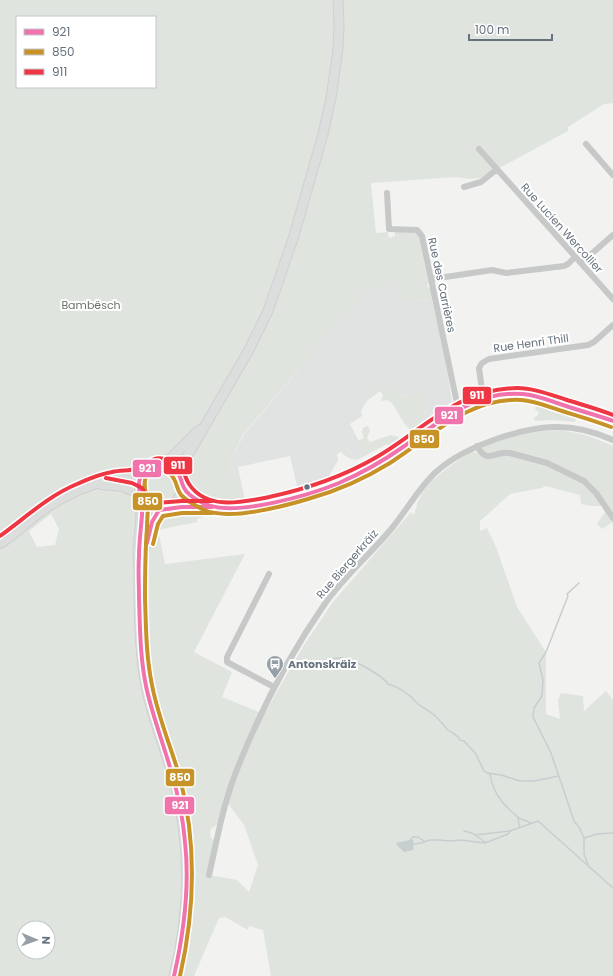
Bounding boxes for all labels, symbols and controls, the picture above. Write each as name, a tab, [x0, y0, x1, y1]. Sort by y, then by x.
legend	[16, 16, 156, 88]
scale bar	[469, 16, 552, 42]
text: 100 m	[475, 21, 509, 38]
text: 921	[52, 23, 70, 40]
text: 850	[52, 43, 75, 60]
text: 911	[52, 63, 67, 80]
street label: Rue Lucien Wercollier	[517, 180, 607, 276]
street label: Rue des Carrières	[424, 236, 460, 334]
park label: Bambësch	[61, 297, 121, 313]
street label: Rue Henri Thill	[492, 330, 570, 356]
line badge: 911	[462, 386, 492, 405]
text: 911	[469, 387, 485, 403]
line badge: 921	[434, 406, 464, 425]
text: 921	[440, 407, 458, 423]
line badge: 850	[409, 429, 440, 449]
text: 850	[413, 431, 435, 447]
line badge: 911	[163, 456, 193, 475]
text: 911	[170, 457, 186, 473]
line badge: 921	[132, 459, 162, 478]
text: 921	[138, 460, 156, 476]
unlabelled marker	[302, 482, 312, 492]
line badge: 850	[132, 492, 163, 511]
text: 850	[137, 493, 159, 509]
street label: Rue Biergerkräiz	[312, 526, 382, 602]
bus stop icon: Antonskräiz	[265, 654, 285, 679]
place label: Antonskräiz	[288, 656, 357, 672]
line badge: 850	[165, 768, 195, 787]
text: 850	[169, 769, 191, 785]
line badge: 921	[164, 796, 195, 815]
text: 921	[171, 797, 189, 813]
north arrow	[16, 920, 56, 960]
text: N	[38, 936, 54, 945]

